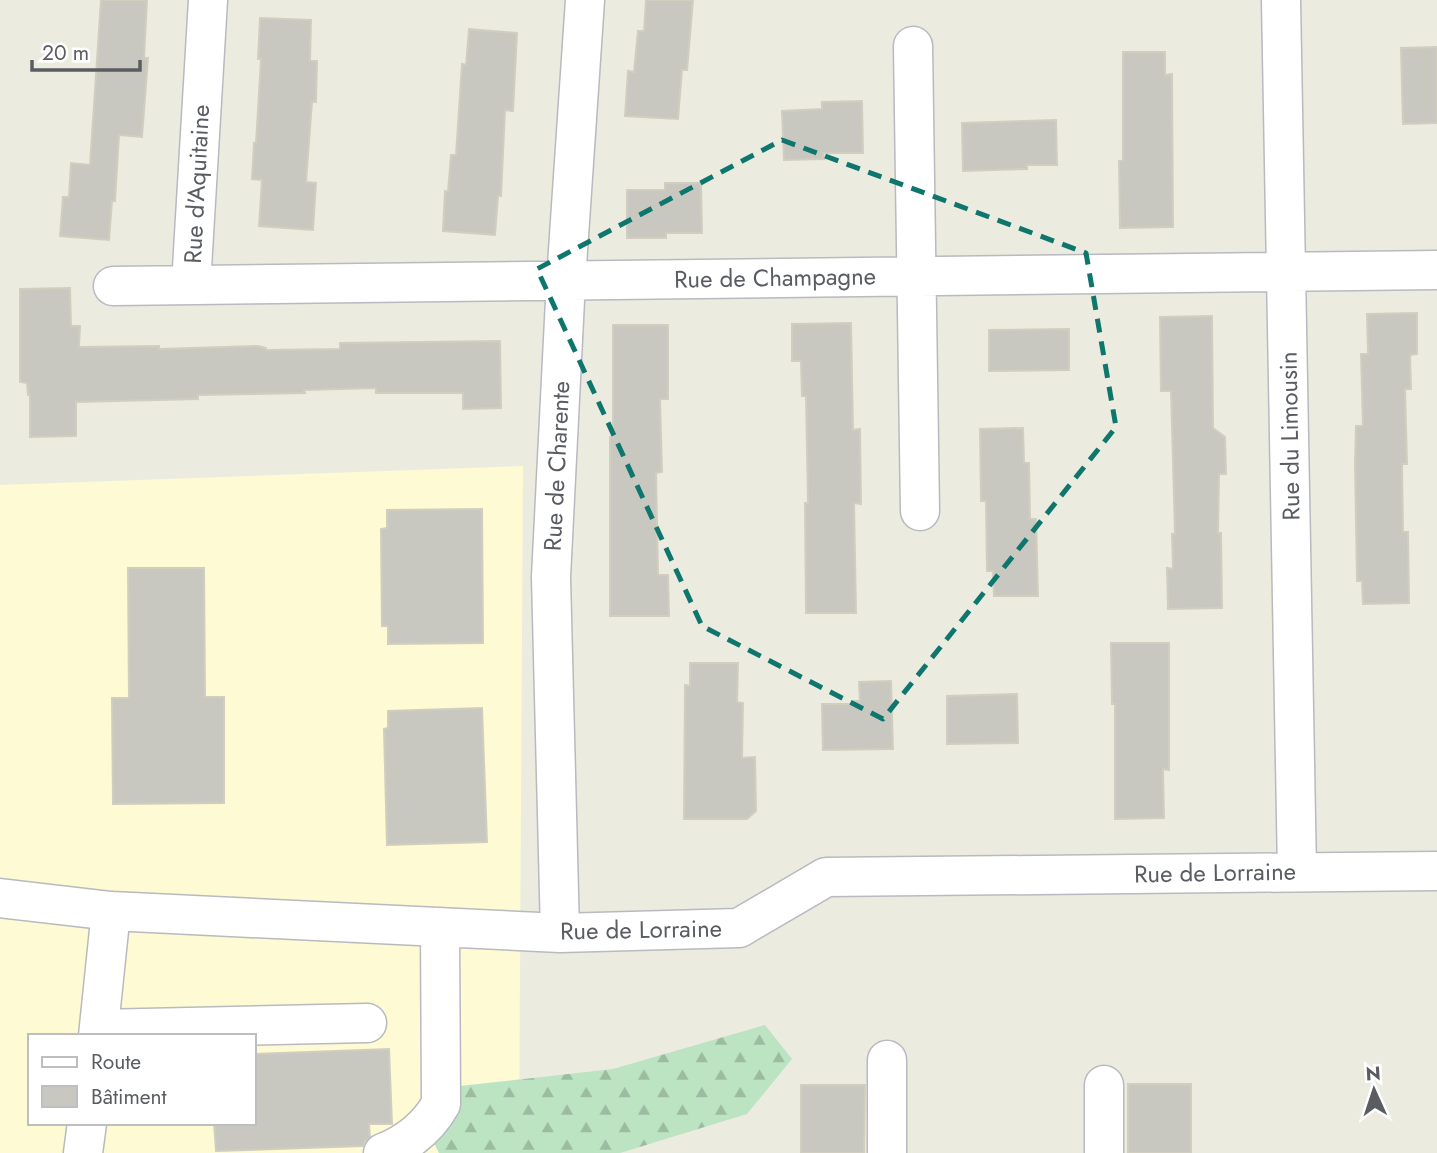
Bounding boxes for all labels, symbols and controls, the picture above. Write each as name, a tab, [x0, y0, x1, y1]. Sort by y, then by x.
scale bar	[32, 28, 140, 72]
text: 20 m	[42, 38, 89, 68]
street label: Rue d'Aquitaine	[175, 103, 218, 264]
street label: Rue de Champagne	[674, 258, 876, 297]
street label: Rue du Limousin	[1271, 351, 1308, 521]
street label: Rue de Charente	[535, 380, 578, 552]
street label: Rue de Lorraine	[1134, 854, 1296, 891]
street label: Rue de Lorraine	[560, 911, 722, 948]
legend	[28, 1034, 256, 1125]
text: Route	[91, 1047, 141, 1077]
north arrow	[1339, 1055, 1409, 1125]
text: N	[1365, 1060, 1381, 1087]
text: Bâtiment	[91, 1082, 167, 1112]

